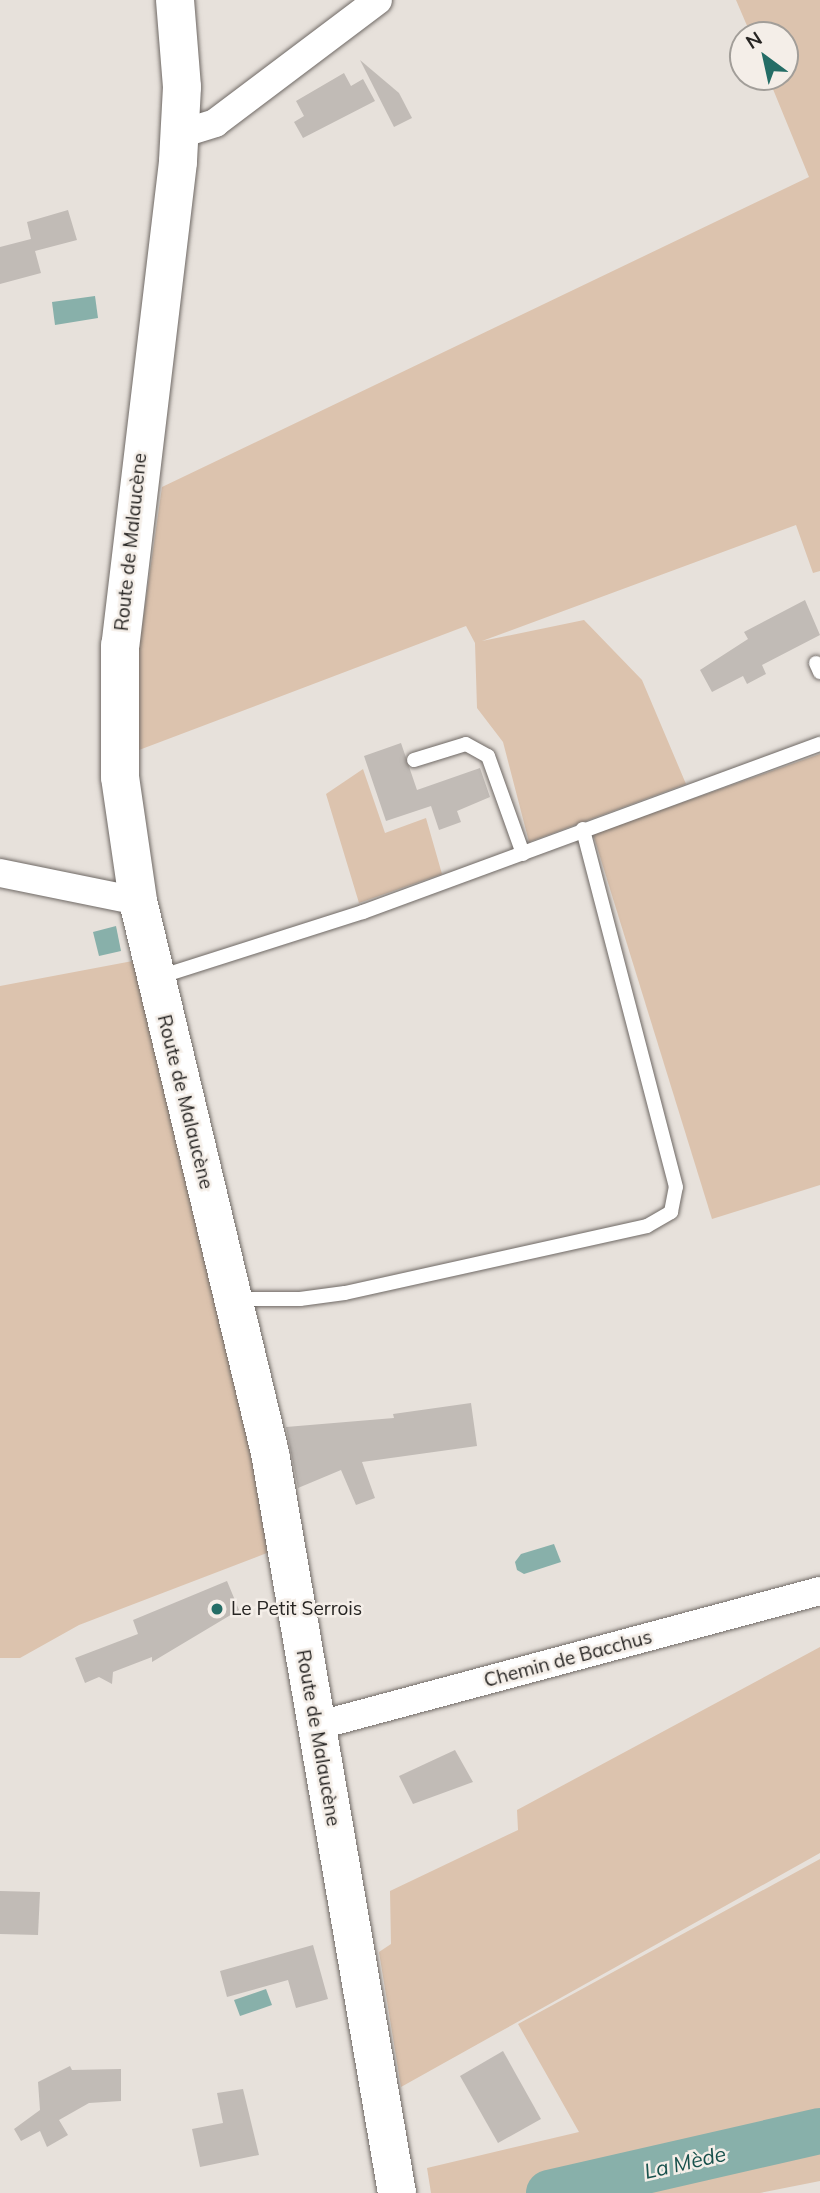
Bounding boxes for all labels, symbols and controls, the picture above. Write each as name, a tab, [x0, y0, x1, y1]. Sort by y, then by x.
north arrow	[729, 21, 799, 91]
text: N	[741, 26, 766, 54]
street label: Route de Malaucène	[110, 452, 152, 632]
street label: Route de Malaucène	[152, 1012, 218, 1192]
place label: Le Petit Serrois	[231, 1598, 362, 1620]
marker: Le Petit Serrois	[209, 1601, 225, 1617]
street label: Chemin de Bacchus	[482, 1626, 654, 1692]
street label: Route de Malaucène	[291, 1648, 345, 1828]
water label: La Mède	[642, 2140, 728, 2184]

